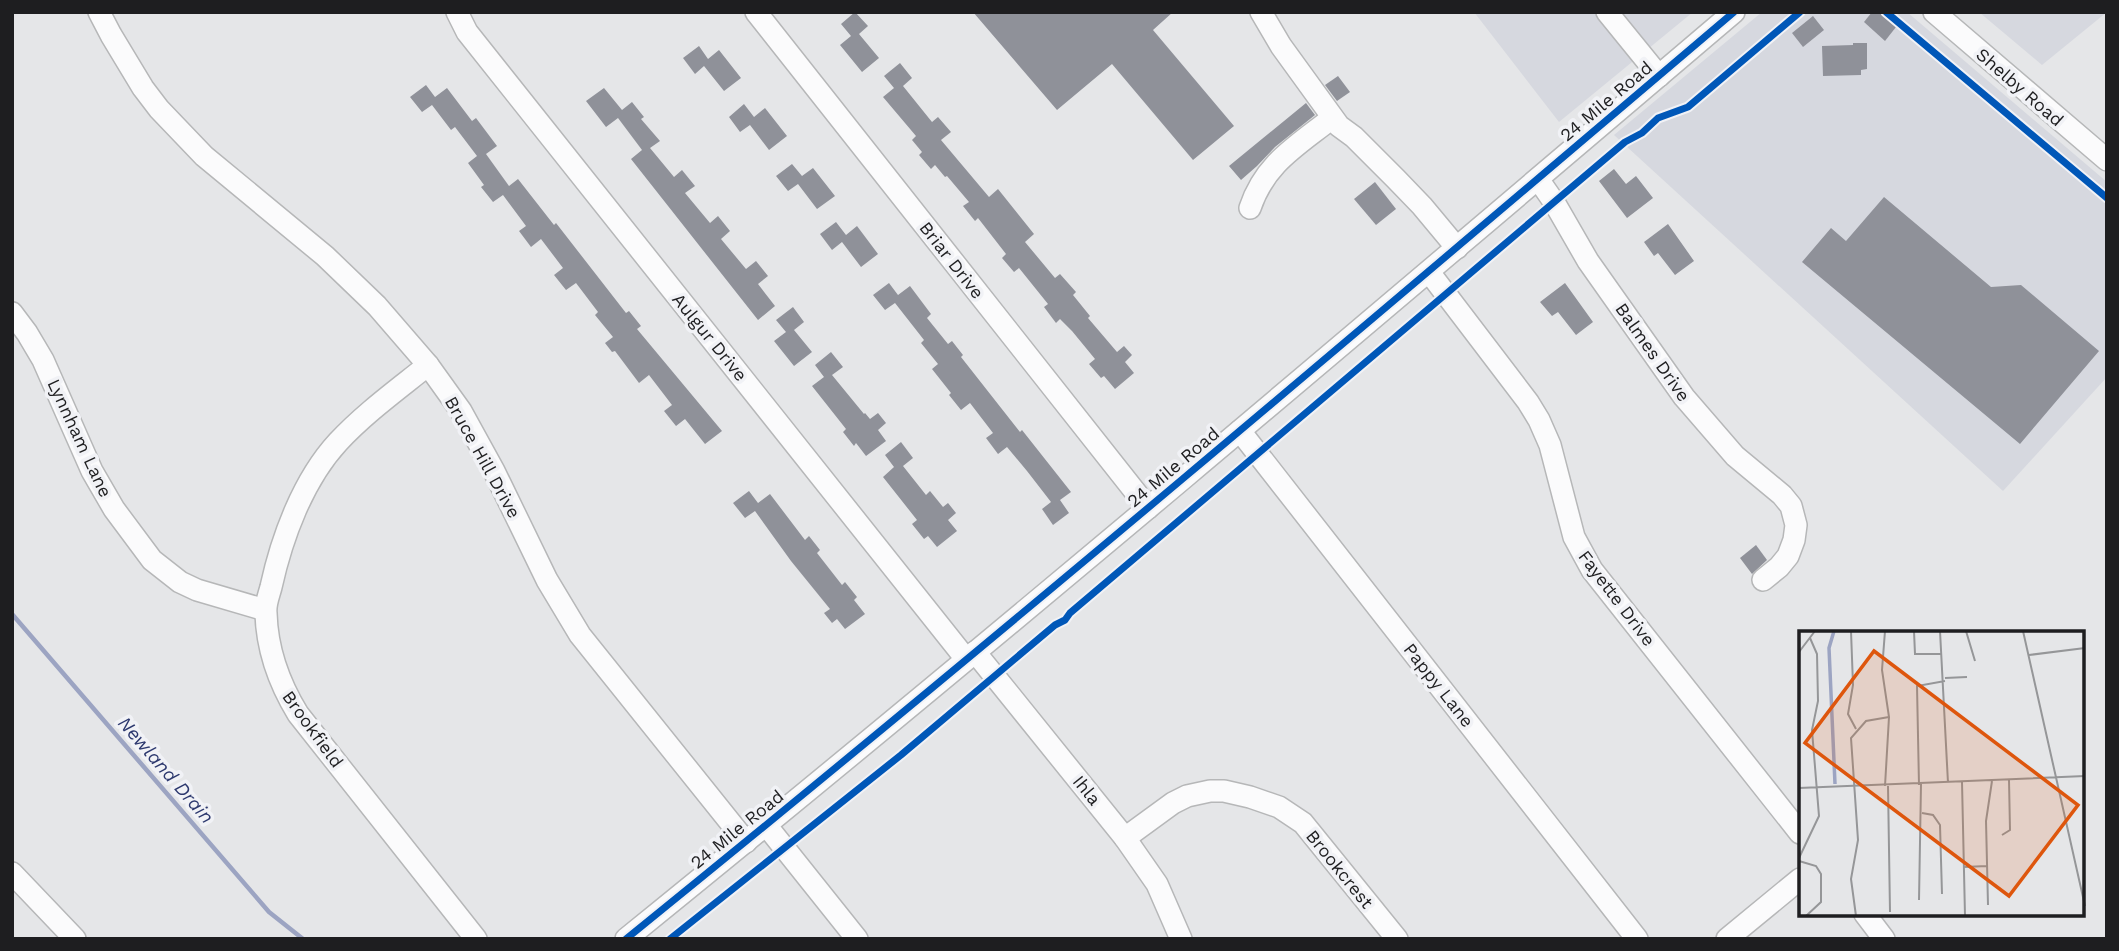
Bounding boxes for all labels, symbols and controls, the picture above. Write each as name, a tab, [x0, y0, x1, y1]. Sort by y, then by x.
street label: Shelby Road	[1972, 43, 2068, 131]
street label: 24 Mile Road	[1556, 57, 1656, 145]
street label: Briar Drive	[915, 217, 989, 303]
street label: Aulgur Drive	[668, 289, 752, 385]
street label: Balmes Drive	[1611, 299, 1695, 405]
street label: Lynnham Lane	[43, 376, 117, 500]
street label: Bruce Hill Drive	[441, 392, 525, 522]
street label: 24 Mile Road	[1123, 423, 1223, 511]
street label: Fayette Drive	[1574, 546, 1660, 650]
inset map	[1799, 631, 2084, 916]
street label: Pappy Lane	[1400, 639, 1478, 731]
street label: Brookfield	[278, 687, 348, 771]
water label: Newland Drain	[113, 712, 219, 828]
street label: Ihla	[1069, 771, 1105, 809]
street label: 24 Mile Road	[686, 785, 788, 873]
street label: Brookcrest	[1302, 826, 1378, 913]

